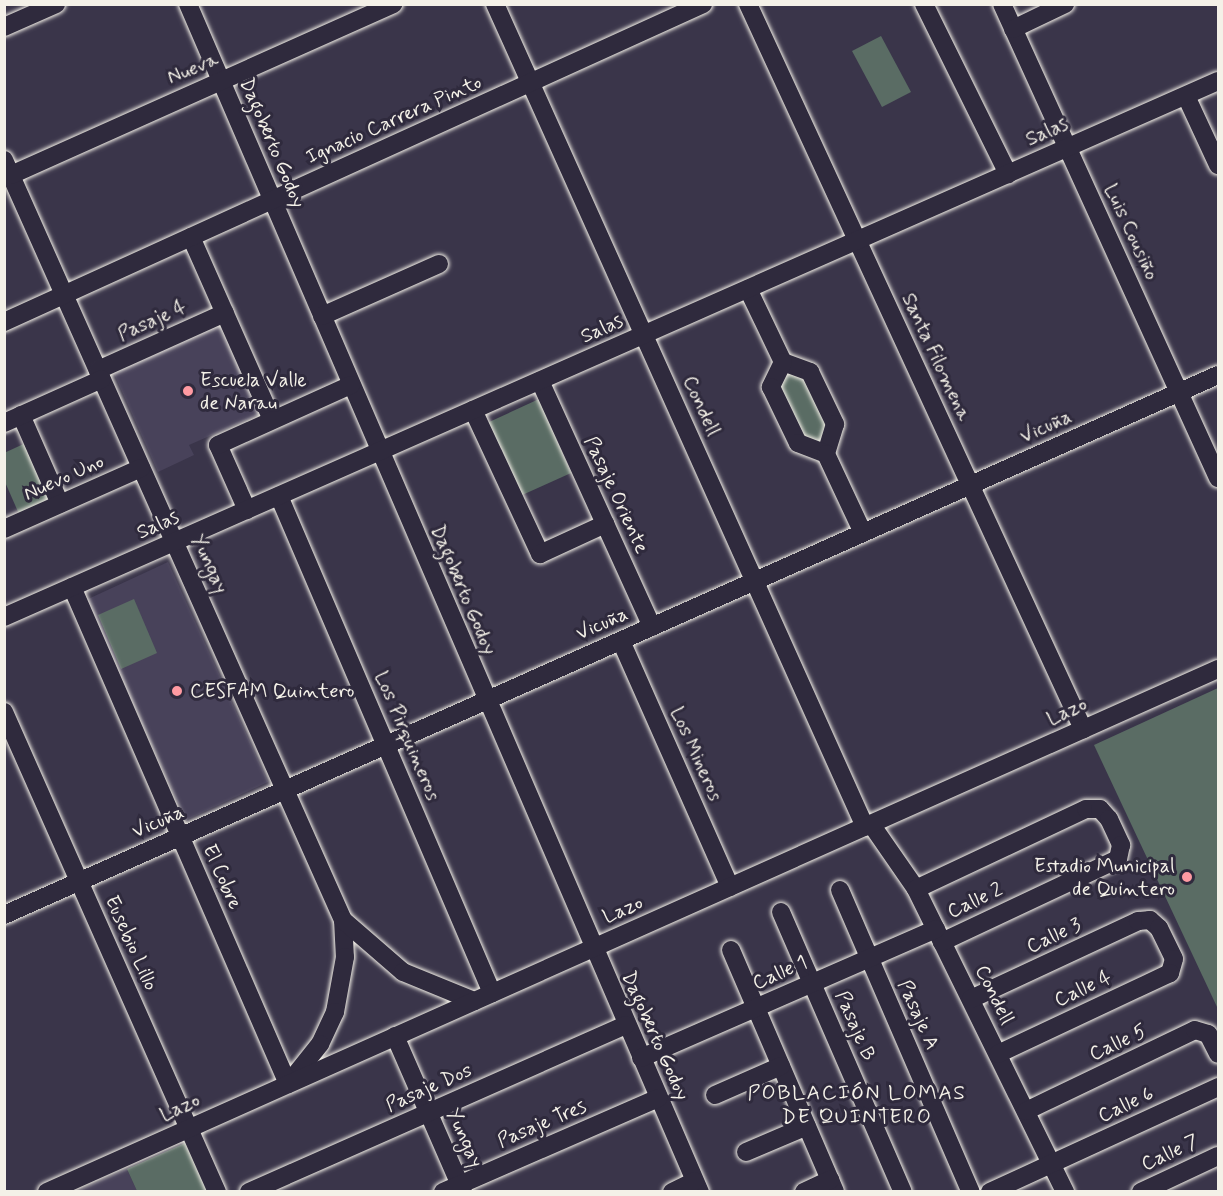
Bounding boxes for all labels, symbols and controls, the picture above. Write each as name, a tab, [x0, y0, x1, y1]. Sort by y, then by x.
street label: Nueva	[164, 47, 222, 91]
street label: Ignacio Carrera Pinto	[304, 71, 484, 169]
street label: Dagoberto Godoy	[234, 74, 310, 212]
street label: Salas	[1022, 112, 1072, 152]
street label: Luis Cousiño	[1098, 180, 1164, 284]
street label: Santa Filomena	[896, 290, 976, 424]
street label: Pasaje 4	[114, 295, 190, 347]
street label: Salas	[577, 309, 627, 349]
place label: Escuela Valle de Narau	[200, 368, 307, 415]
street label: Condell	[677, 372, 725, 440]
marker: Escuela Valle de Narau	[181, 384, 195, 398]
street label: Vicuña	[1016, 405, 1076, 449]
street label: Pasaje Oriente	[578, 433, 654, 557]
street label: Nuevo Uno	[20, 450, 108, 506]
street label: Salas	[133, 505, 183, 545]
street label: Dagoberto Godoy	[425, 521, 501, 659]
street label: Yungay	[185, 531, 233, 597]
street label: Vicuña	[572, 602, 632, 646]
street label: Los Pirquineros	[371, 673, 443, 799]
place label: CESFAM Quintero	[190, 679, 347, 703]
marker: CESFAM Quintero	[168, 682, 186, 700]
street label: Lazo	[1043, 693, 1091, 731]
street label: Los Mineros	[664, 702, 728, 806]
street label: Vicuña	[128, 800, 188, 844]
street label: El Cobre	[196, 838, 248, 916]
place label: Estadio Municipal de Quintero	[1034, 854, 1175, 901]
marker: Estadio Municipal de Quintero	[1180, 870, 1194, 884]
street label: Calle 2	[944, 878, 1006, 924]
street label: Lazo	[599, 891, 647, 929]
street label: Eusebio Lillo	[100, 892, 162, 994]
street label: Calle 3	[1023, 913, 1085, 959]
street label: Calle 1	[749, 950, 811, 996]
street label: Condell	[969, 961, 1019, 1029]
street label: Calle 4	[1051, 965, 1115, 1013]
street label: Dagoberto Godoy	[616, 968, 694, 1104]
street label: Pasaje A	[892, 976, 944, 1054]
street label: Pasaje B	[830, 988, 880, 1064]
street label: Calle 5	[1086, 1019, 1150, 1067]
street label: Pasaje Dos	[382, 1058, 476, 1118]
district label: POBLACIÓN LOMAS DE QUINTERO	[750, 1080, 964, 1130]
street label: Calle 6	[1094, 1082, 1158, 1128]
street label: Lazo	[156, 1089, 204, 1127]
street label: Pasaje Tres	[494, 1095, 590, 1153]
street label: Yungay	[440, 1105, 488, 1171]
street label: Calle 7	[1137, 1129, 1203, 1177]

